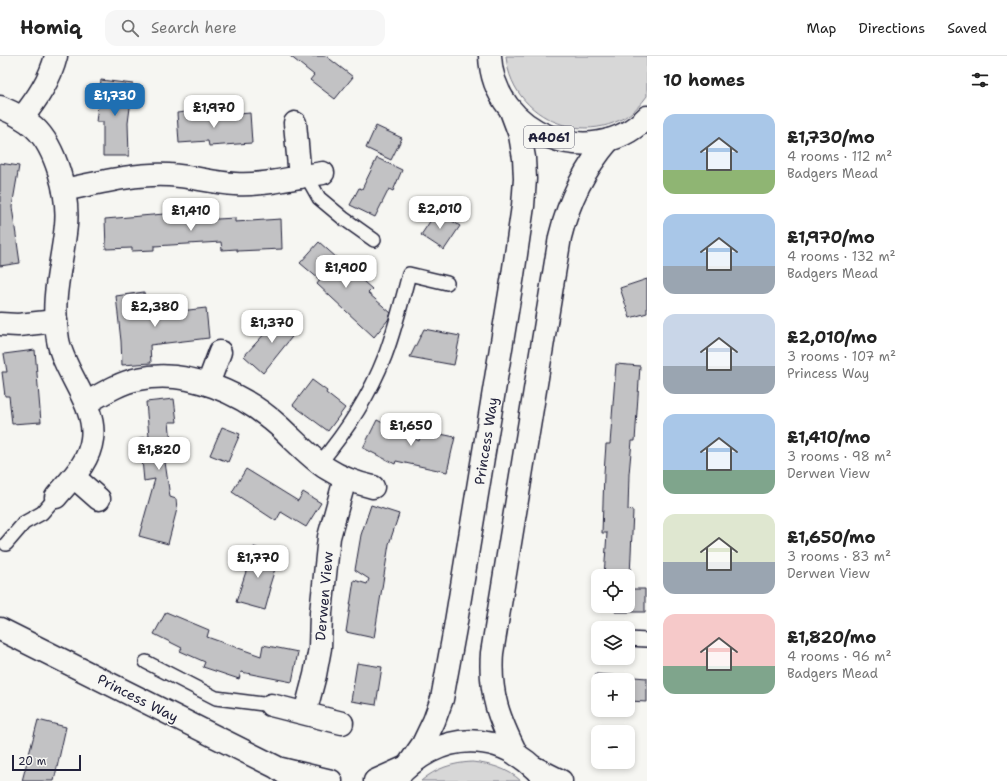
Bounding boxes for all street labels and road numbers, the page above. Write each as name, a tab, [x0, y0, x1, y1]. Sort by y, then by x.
road number: A4061	[524, 126, 574, 148]
street label: Princess Way	[470, 396, 502, 486]
street label: Derwen View	[311, 551, 337, 641]
street label: Princess Way	[94, 670, 182, 726]

